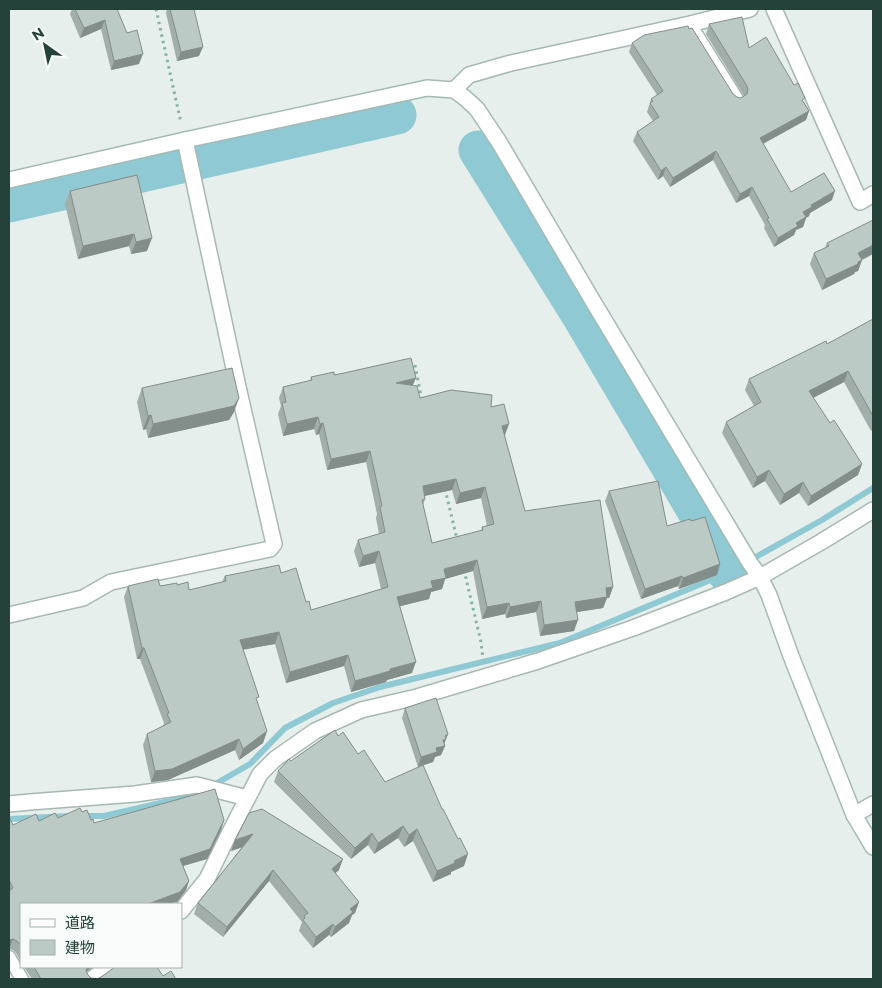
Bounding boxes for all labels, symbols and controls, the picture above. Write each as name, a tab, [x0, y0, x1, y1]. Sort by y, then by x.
north arrow	[20, 20, 70, 70]
text: N	[28, 23, 48, 45]
legend	[20, 903, 182, 968]
text: 道路	[65, 913, 95, 932]
text: 建物	[65, 938, 95, 957]

